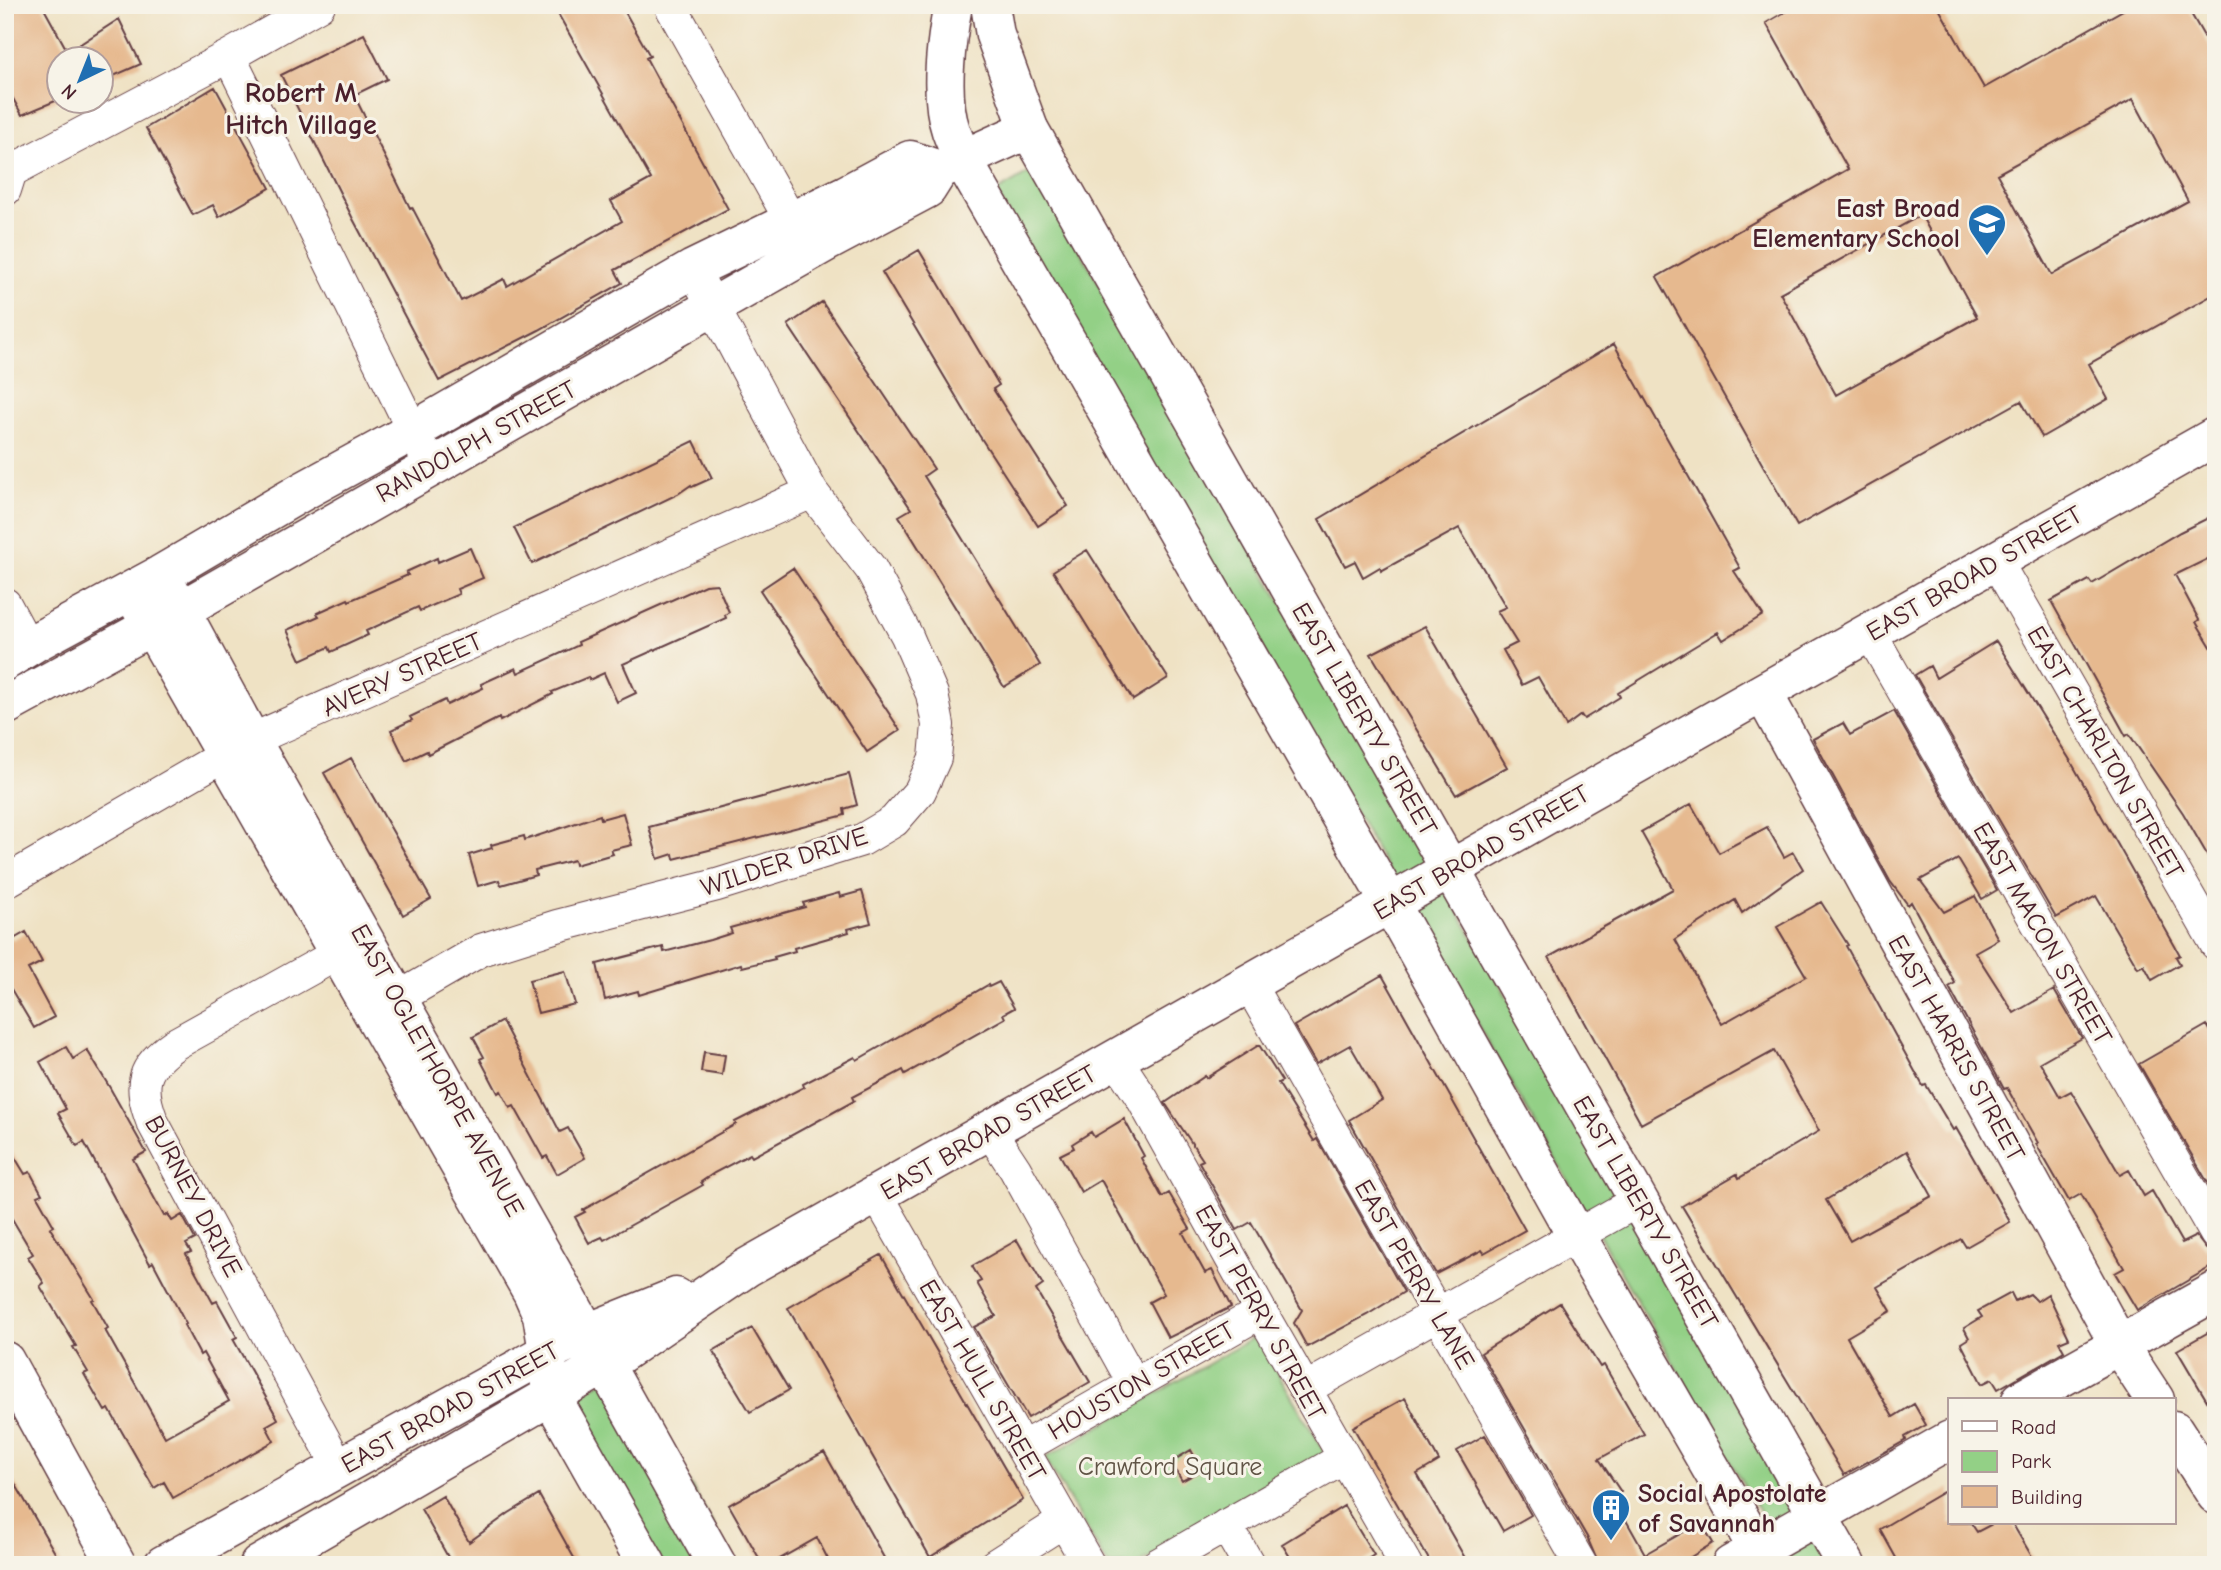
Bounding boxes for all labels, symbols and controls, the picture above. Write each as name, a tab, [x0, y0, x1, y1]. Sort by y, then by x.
north arrow	[46, 46, 116, 116]
district label: Robert M Hitch Village	[225, 77, 377, 141]
text: N	[57, 79, 81, 104]
place label: East Broad Elementary School	[1752, 194, 1960, 254]
school or university icon: East Broad Elementary School	[1966, 202, 2008, 257]
street label: RANDOLPH STREET	[371, 374, 582, 509]
street label: EAST BROAD STREET	[1861, 500, 2088, 648]
street label: EAST LIBERTY STREET	[1285, 598, 1443, 842]
street label: EAST CHARLTON STREET	[2021, 621, 2190, 884]
street label: AVERY STREET	[318, 626, 487, 724]
street label: EAST BROAD STREET	[1368, 779, 1595, 927]
street label: EAST MACON STREET	[1966, 817, 2118, 1050]
street label: WILDER DRIVE	[697, 821, 872, 903]
street label: EAST OGLETHORPE AVENUE	[344, 919, 530, 1222]
street label: EAST HARRIS STREET	[1881, 930, 2031, 1167]
street label: EAST BROAD STREET	[875, 1059, 1102, 1207]
street label: EAST LIBERTY STREET	[1566, 1091, 1724, 1335]
street label: BURNEY DRIVE	[138, 1111, 248, 1282]
street label: EAST PERRY LANE	[1348, 1174, 1481, 1375]
street label: EAST PERRY STREET	[1189, 1200, 1332, 1426]
street label: EAST HULL STREET	[912, 1275, 1052, 1487]
street label: HOUSTON STREET	[1043, 1315, 1241, 1447]
street label: EAST BROAD STREET	[336, 1335, 565, 1480]
legend	[1948, 1398, 2176, 1524]
text: Road	[2011, 1415, 2056, 1439]
text: Park	[2011, 1449, 2051, 1473]
park label: Crawford Square	[1078, 1452, 1262, 1482]
place label: Social Apostolate of Savannah	[1638, 1479, 1827, 1539]
text: Building	[2011, 1485, 2083, 1509]
building icon: Social Apostolate of Savannah	[1590, 1487, 1632, 1542]

